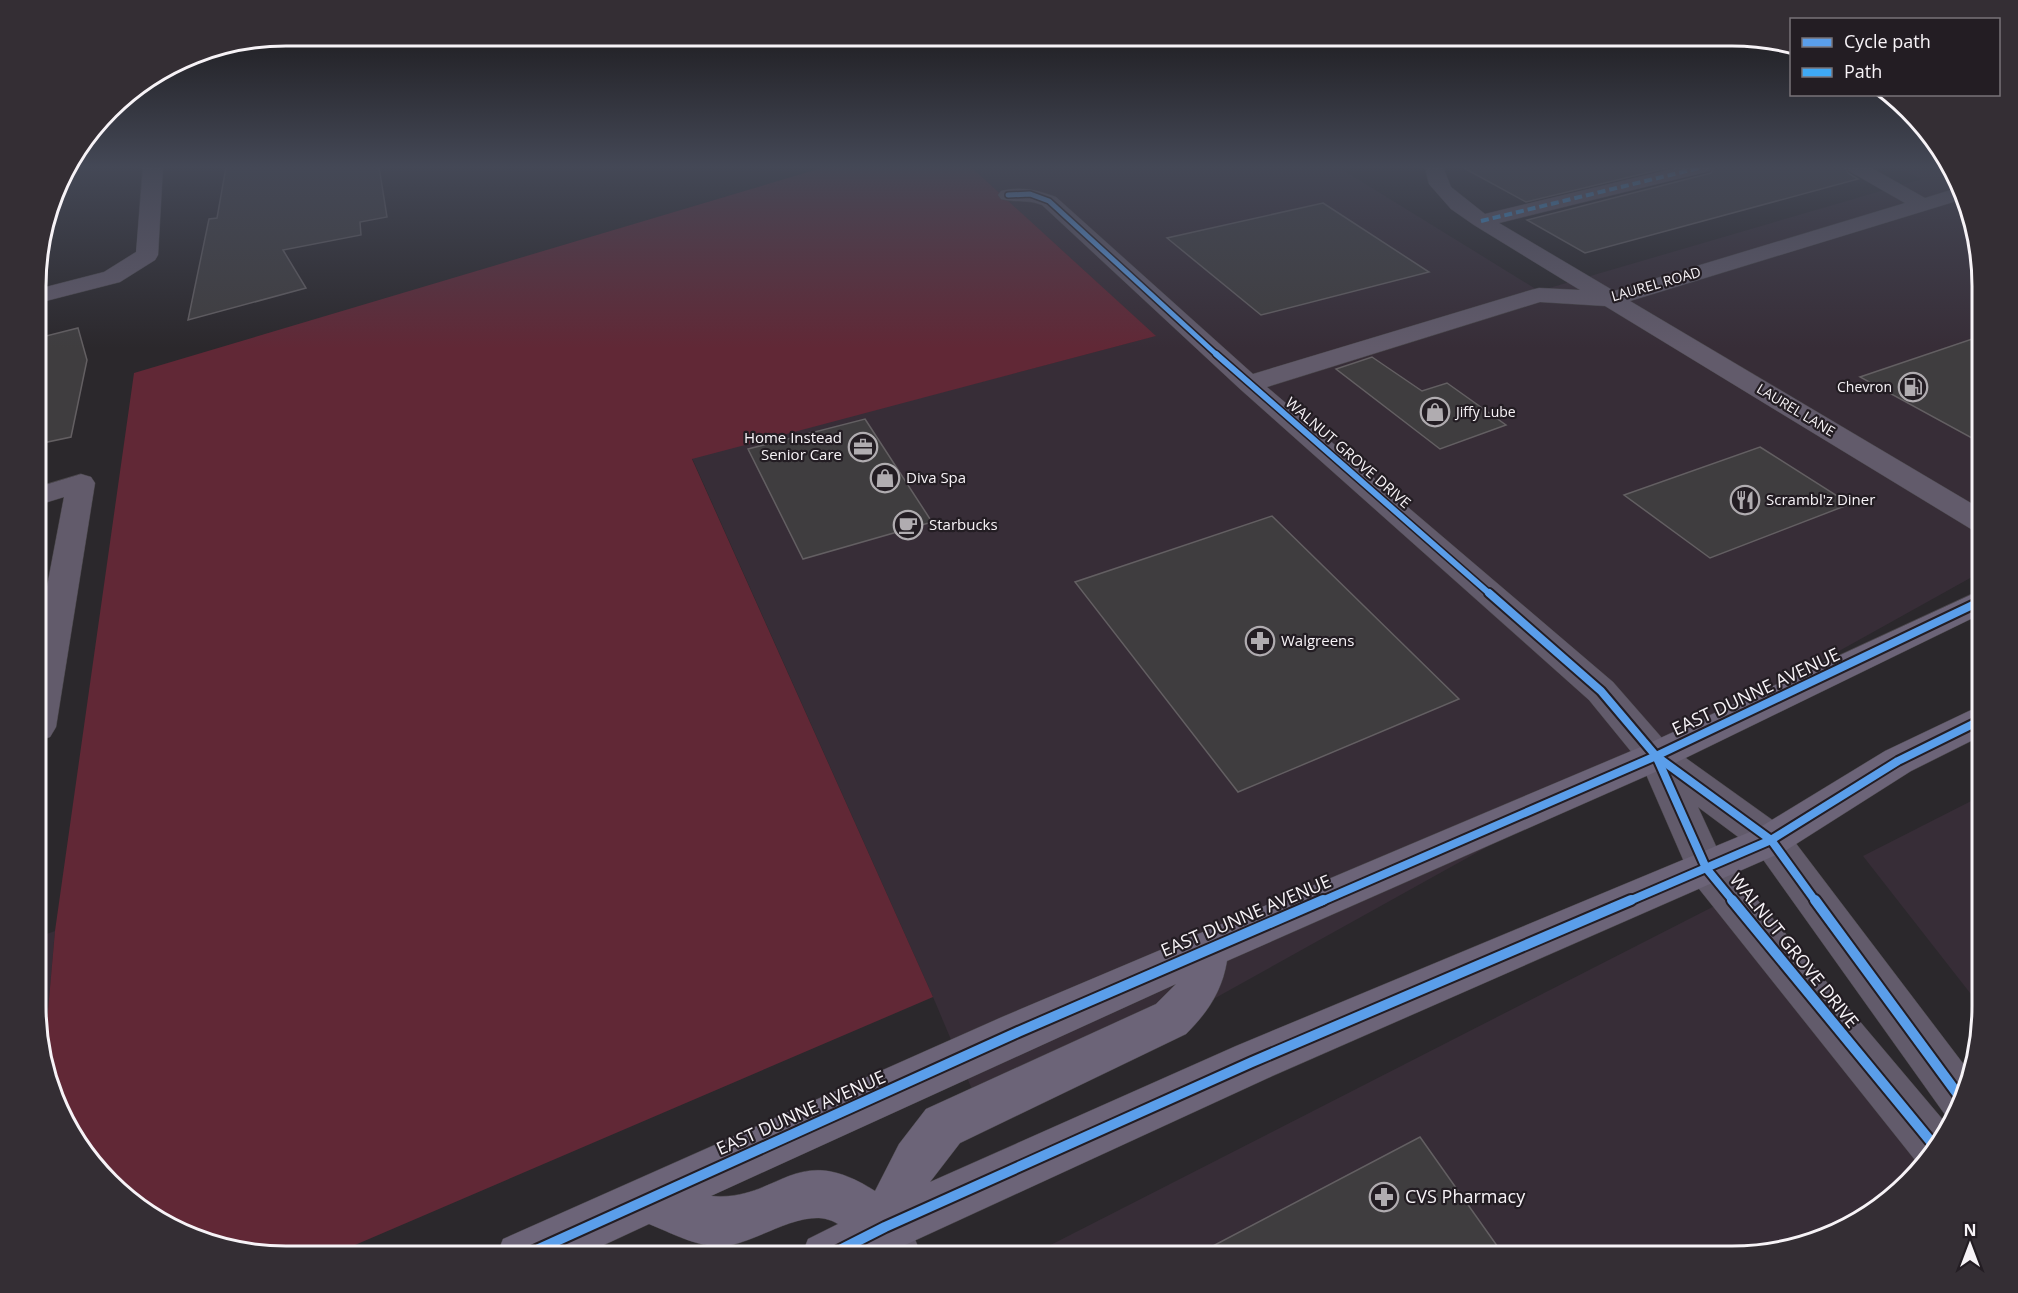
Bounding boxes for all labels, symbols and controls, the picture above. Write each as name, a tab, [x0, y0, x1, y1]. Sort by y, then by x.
legend	[1790, 18, 2000, 96]
text: Cycle path	[1844, 29, 1931, 53]
text: Path	[1844, 59, 1882, 83]
street label: LAUREL ROAD	[1609, 262, 1703, 305]
fuel station icon: Chevron	[1897, 371, 1929, 403]
place label: Chevron	[1837, 377, 1892, 396]
street label: LAUREL LANE	[1754, 379, 1839, 440]
street label: WALNUT GROVE DRIVE	[1282, 392, 1416, 512]
shop icon: Jiffy Lube	[1419, 396, 1451, 428]
place label: Jiffy Lube	[1454, 402, 1516, 421]
place label: Home Instead Senior Care	[744, 427, 842, 464]
office icon: Home Instead Senior Care	[847, 431, 879, 463]
shop icon: Diva Spa	[869, 462, 901, 494]
place label: Diva Spa	[906, 467, 966, 487]
restaurant icon: Scrambl'z Diner	[1729, 484, 1761, 516]
place label: Scrambl'z Diner	[1766, 489, 1875, 509]
cafe icon: Starbucks	[892, 509, 924, 541]
place label: Starbucks	[929, 514, 998, 534]
pharmacy icon: Walgreens	[1244, 625, 1276, 657]
place label: Walgreens	[1281, 630, 1354, 650]
street label: EAST DUNNE AVENUE	[1668, 642, 1843, 741]
street label: EAST DUNNE AVENUE	[1157, 868, 1334, 962]
street label: WALNUT GROVE DRIVE	[1725, 868, 1865, 1033]
street label: EAST DUNNE AVENUE	[712, 1064, 889, 1160]
pharmacy icon: CVS Pharmacy	[1368, 1181, 1400, 1213]
place label: CVS Pharmacy	[1405, 1184, 1526, 1208]
north arrow	[1940, 1215, 2000, 1275]
text: N	[1963, 1219, 1977, 1241]

